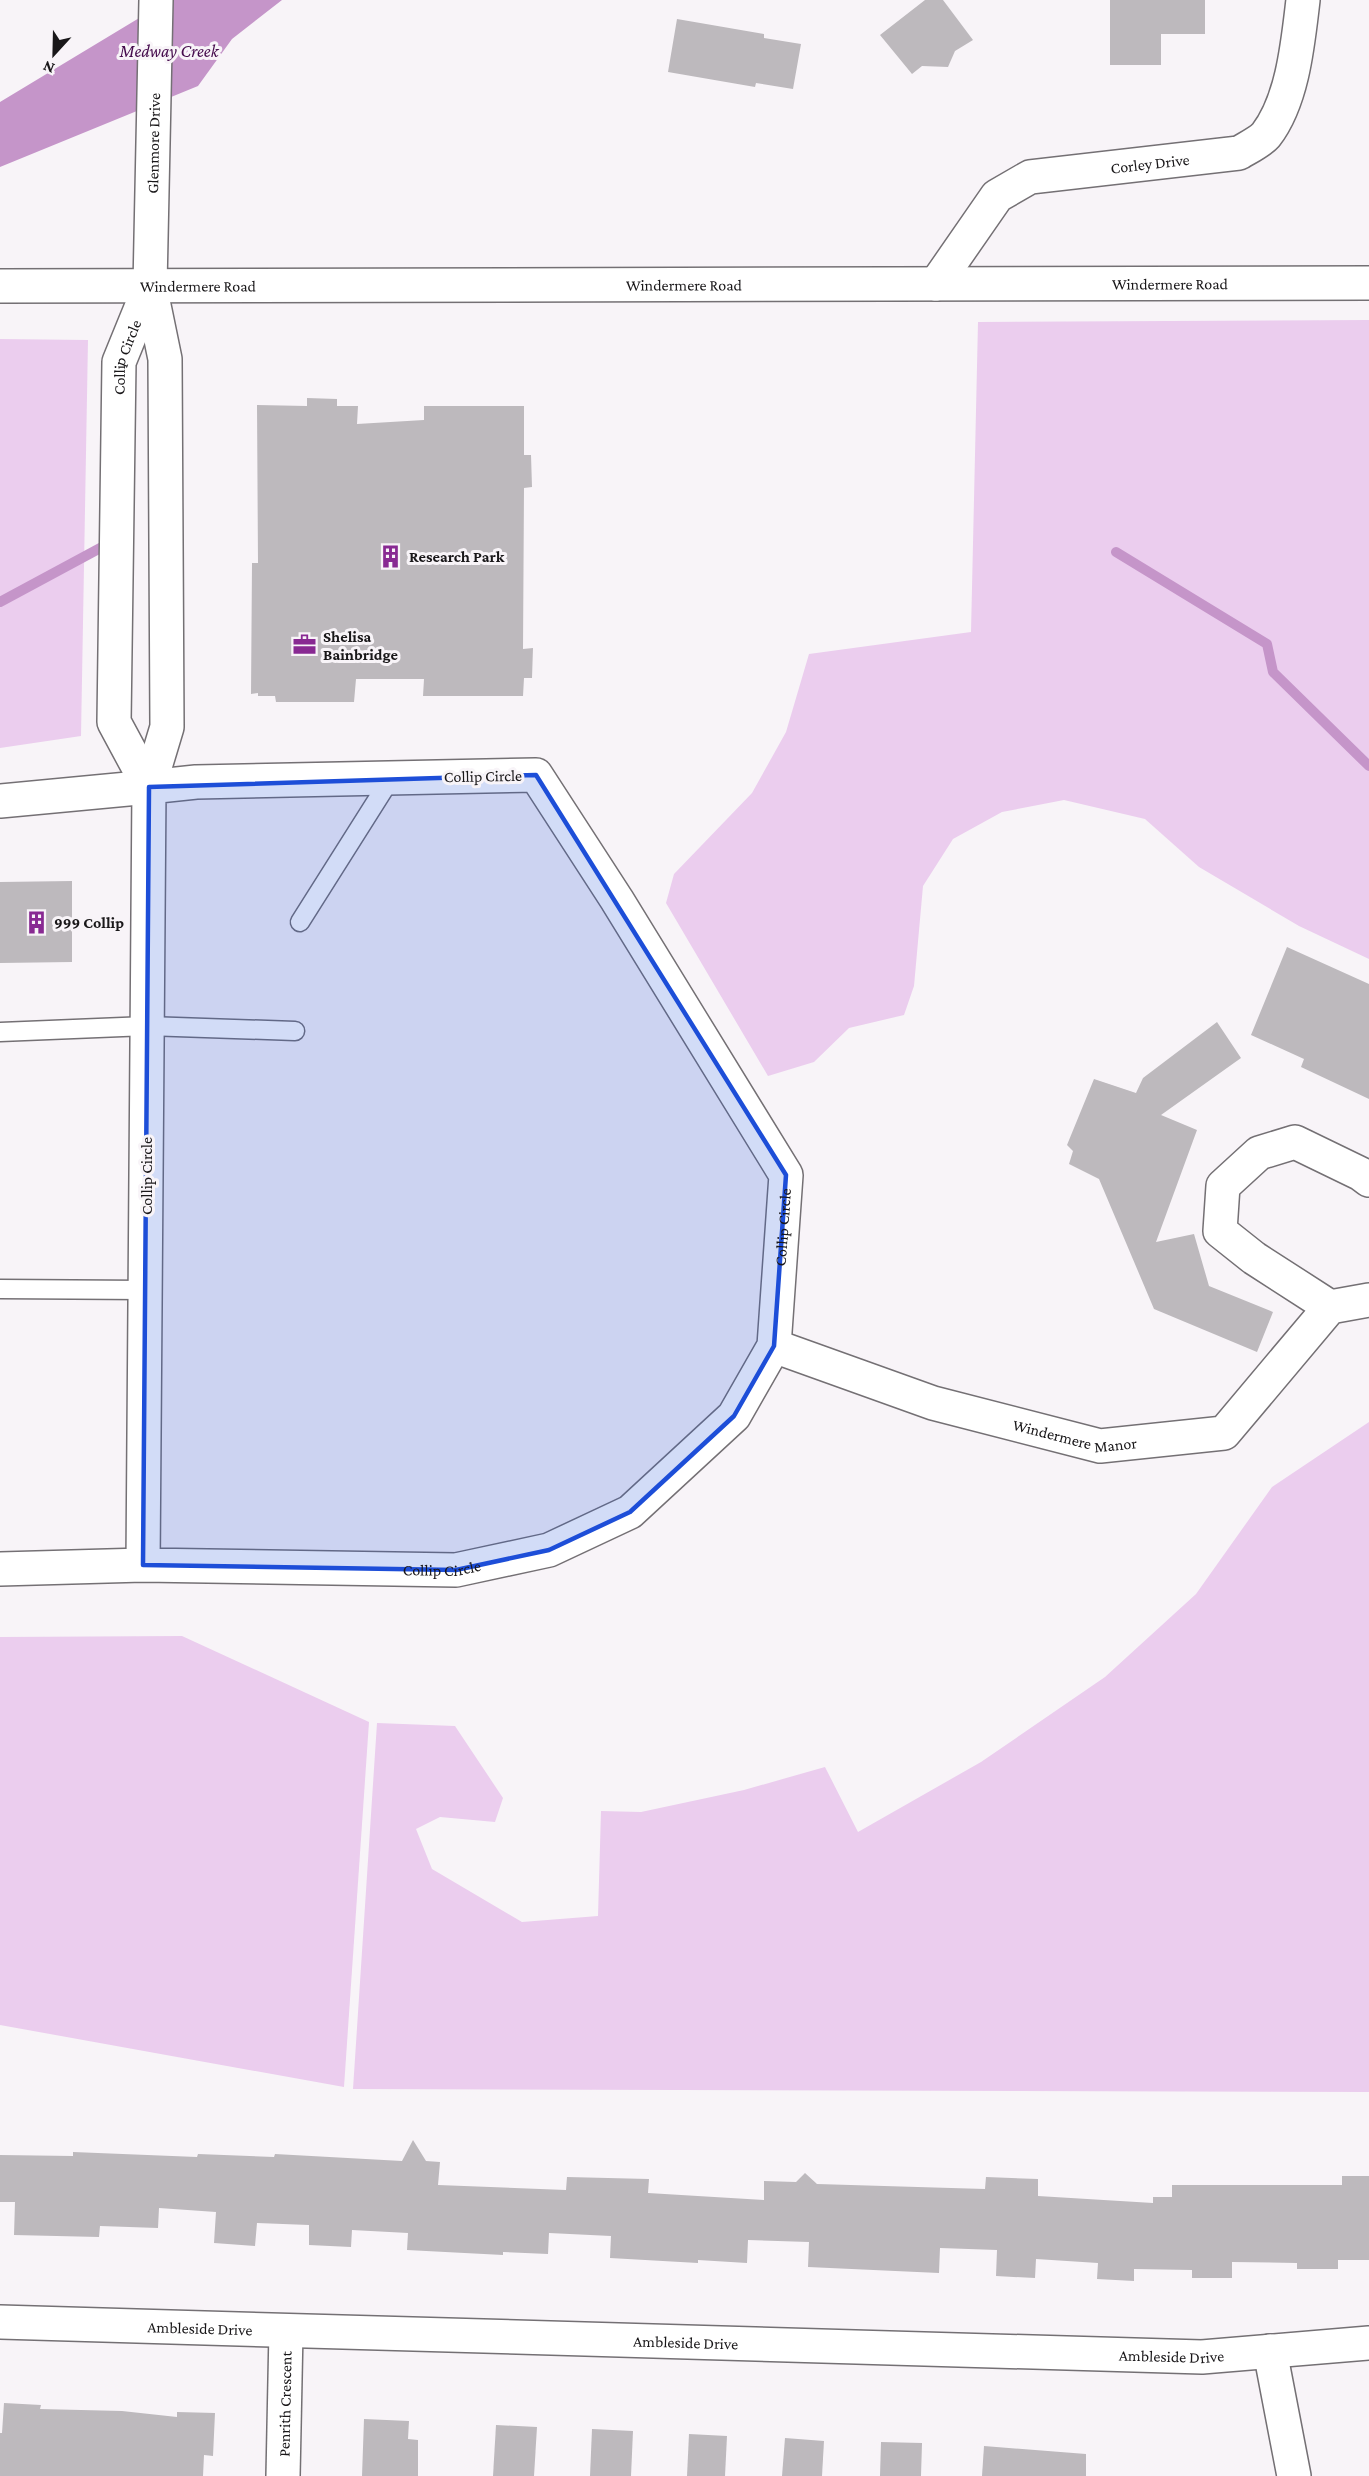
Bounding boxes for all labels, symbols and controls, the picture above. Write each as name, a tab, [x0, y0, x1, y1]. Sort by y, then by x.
north arrow	[24, 24, 84, 84]
water label: Medway Creek	[118, 41, 220, 61]
text: N	[40, 57, 57, 77]
street label: Glenmore Drive	[143, 93, 163, 194]
street label: Corley Drive	[1110, 150, 1190, 176]
street label: Windermere Road	[1112, 275, 1229, 292]
street label: Windermere Road	[626, 276, 743, 293]
street label: Windermere Road	[140, 277, 257, 294]
street label: Collip Circle	[110, 317, 144, 395]
building icon: Research Park	[378, 543, 404, 569]
place label: Research Park	[409, 548, 505, 565]
place label: Shelisa Bainbridge	[323, 628, 399, 663]
office icon: Shelisa Bainbridge	[292, 632, 318, 658]
street label: Collip Circle	[444, 767, 522, 786]
building icon: 999 Collip	[23, 909, 49, 935]
place label: 999 Collip	[54, 914, 124, 931]
street label: Collip Circle	[138, 1137, 156, 1215]
street label: Collip Circle	[771, 1188, 794, 1267]
street label: Windermere Manor	[1011, 1415, 1138, 1455]
street label: Collip Circle	[403, 1556, 482, 1579]
street label: Ambleside Drive	[147, 2318, 253, 2338]
street label: Ambleside Drive	[633, 2332, 738, 2352]
street label: Ambleside Drive	[1119, 2346, 1225, 2366]
street label: Penrith Crescent	[275, 2350, 294, 2457]

